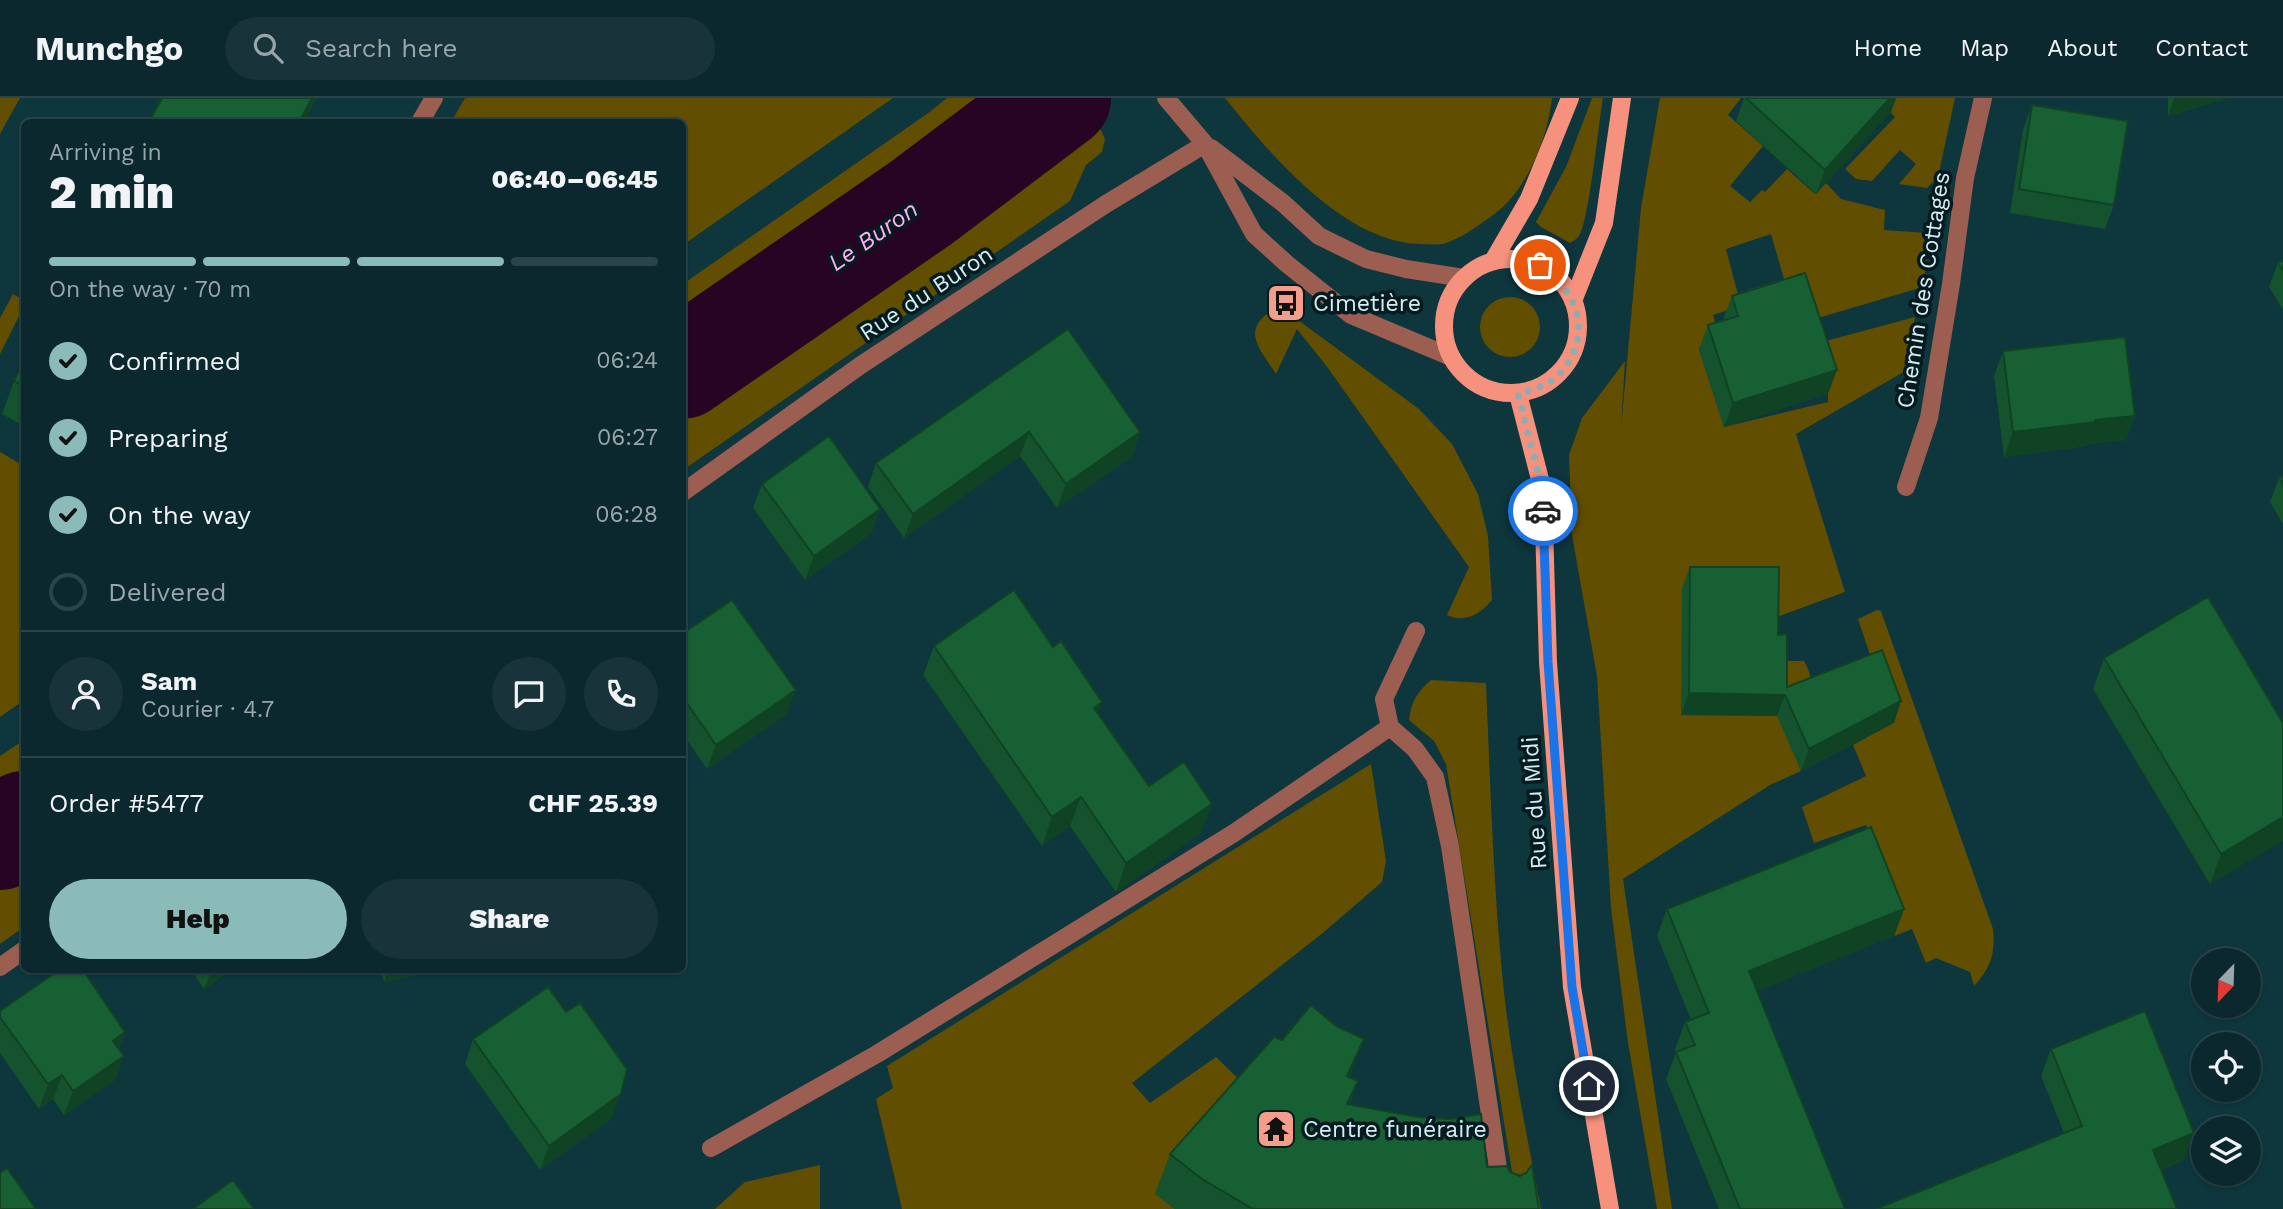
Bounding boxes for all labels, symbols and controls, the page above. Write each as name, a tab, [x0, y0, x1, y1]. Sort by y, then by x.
search box	[225, 17, 715, 80]
text: Munchgo	[35, 29, 183, 68]
icon: search	[249, 29, 287, 67]
text: Search here	[305, 33, 458, 63]
text: Home	[1854, 34, 1922, 62]
text: Map	[1960, 34, 2009, 62]
text: About	[2047, 34, 2117, 62]
text: Contact	[2155, 34, 2248, 62]
text: Arriving in	[49, 139, 162, 166]
text: 06:40–06:45	[492, 164, 658, 194]
text: 2 min	[49, 165, 174, 219]
street label: Chemin des Cottages	[1891, 170, 1956, 410]
water label: Le Buron	[823, 195, 923, 277]
pin	[1510, 235, 1570, 295]
street label: Rue du Buron	[855, 240, 998, 346]
icon: bag	[1521, 246, 1559, 284]
text: On the way · 70 m	[49, 276, 251, 303]
bus stop icon: Cimetière	[1265, 282, 1307, 324]
place label: Cimetière	[1313, 290, 1421, 317]
icon: check	[49, 342, 87, 380]
text: Confirmed	[108, 346, 241, 376]
text: 06:24	[596, 347, 658, 374]
icon: check	[49, 419, 87, 457]
text: Preparing	[108, 423, 228, 453]
text: 06:27	[597, 424, 658, 451]
courier	[1508, 476, 1578, 546]
icon: car	[1524, 492, 1562, 530]
icon: check	[49, 496, 87, 534]
text: On the way	[108, 500, 251, 530]
text: 06:28	[595, 501, 658, 528]
text: Delivered	[108, 577, 227, 607]
button: person	[49, 657, 123, 731]
button: chat	[492, 657, 566, 731]
button: phone	[584, 657, 658, 731]
text: Sam	[141, 666, 197, 696]
text: Courier · 4.7	[141, 696, 274, 723]
street label: Rue du Midi	[1516, 736, 1553, 870]
text: Order #5477	[49, 788, 204, 818]
text: CHF 25.39	[528, 788, 658, 818]
button: Help	[49, 879, 347, 959]
button: Share	[361, 879, 658, 959]
north arrow	[2191, 948, 2261, 1018]
map controls	[2191, 948, 2261, 1186]
button: locate	[2191, 1032, 2261, 1102]
pin	[1559, 1056, 1619, 1116]
icon: home	[1570, 1067, 1608, 1105]
temple icon: Centre funéraire	[1255, 1108, 1297, 1150]
place label: Centre funéraire	[1303, 1116, 1487, 1143]
button: layers	[2191, 1116, 2261, 1186]

